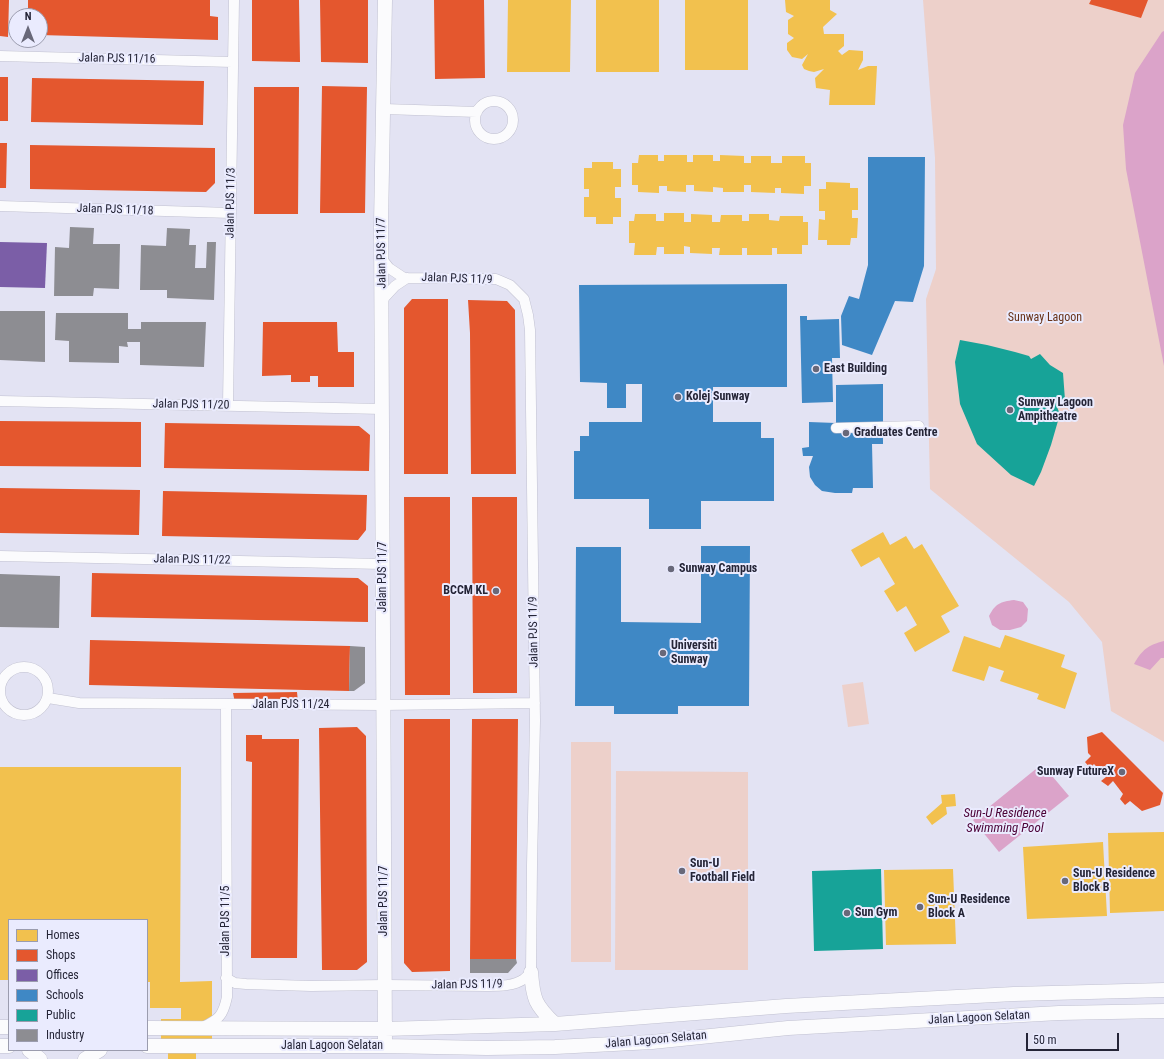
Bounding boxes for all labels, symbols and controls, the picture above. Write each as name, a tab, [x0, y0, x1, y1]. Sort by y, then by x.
north arrow	[8, 8, 48, 48]
text: N	[25, 10, 31, 23]
street label: Jalan PJS 11/16	[78, 51, 156, 67]
street label: Jalan PJS 11/3	[223, 167, 239, 239]
street label: Jalan PJS 11/18	[76, 201, 154, 219]
street label: Jalan PJS 11/7	[374, 217, 390, 289]
street label: Jalan PJS 11/9	[421, 271, 493, 287]
park label: Sunway Lagoon	[1008, 311, 1082, 325]
place label: East Building	[824, 362, 887, 376]
marker: East Building	[811, 364, 821, 374]
place label: Kolej Sunway	[686, 390, 750, 404]
marker: Kolej Sunway	[673, 392, 683, 402]
place label: Sunway Lagoon Ampitheatre	[1018, 396, 1093, 424]
street label: Jalan PJS 11/20	[152, 397, 230, 413]
marker: Sunway Lagoon Ampitheatre	[1005, 405, 1015, 415]
place label: Graduates Centre	[854, 426, 937, 440]
marker: Graduates Centre	[841, 428, 851, 438]
street label: Jalan PJS 11/7	[376, 541, 390, 613]
street label: Jalan PJS 11/22	[153, 552, 231, 568]
place label: Sunway Campus	[679, 562, 757, 576]
marker: Sunway Campus	[666, 564, 676, 574]
place label: BCCM KL	[443, 584, 488, 598]
marker: BCCM KL	[491, 586, 501, 596]
street label: Jalan PJS 11/9	[526, 596, 542, 668]
place label: Universiti Sunway	[671, 639, 717, 667]
marker: Universiti Sunway	[658, 648, 668, 658]
street label: Jalan PJS 11/24	[252, 698, 330, 712]
place label: Sunway FutureX	[1037, 765, 1114, 779]
marker: Sunway FutureX	[1117, 767, 1127, 777]
water label: Sun-U Residence Swimming Pool	[963, 806, 1047, 837]
place label: Sun-U Football Field	[690, 857, 755, 885]
street label: Jalan PJS 11/7	[377, 865, 391, 937]
marker: Sun-U Football Field	[677, 866, 687, 876]
place label: Sun-U Residence Block B	[1073, 867, 1155, 895]
marker: Sun-U Residence Block B	[1060, 876, 1070, 886]
street label: Jalan PJS 11/5	[219, 885, 233, 957]
place label: Sun-U Residence Block A	[928, 893, 1010, 921]
marker: Sun-U Residence Block A	[915, 902, 925, 912]
place label: Sun Gym	[855, 906, 897, 920]
marker: Sun Gym	[842, 908, 852, 918]
legend	[8, 919, 148, 1051]
text: Homes	[46, 928, 80, 942]
text: Shops	[46, 948, 75, 962]
text: Offices	[46, 968, 79, 982]
street label: Jalan PJS 11/9	[431, 977, 503, 993]
text: Schools	[46, 988, 84, 1002]
text: Public	[46, 1008, 75, 1022]
street label: Jalan Lagoon Selatan	[928, 1008, 1030, 1028]
scale bar	[1028, 1025, 1121, 1051]
text: Industry	[46, 1028, 84, 1042]
street label: Jalan Lagoon Selatan	[605, 1028, 707, 1052]
text: 50 m	[1033, 1033, 1057, 1047]
street label: Jalan Lagoon Selatan	[281, 1039, 383, 1053]

